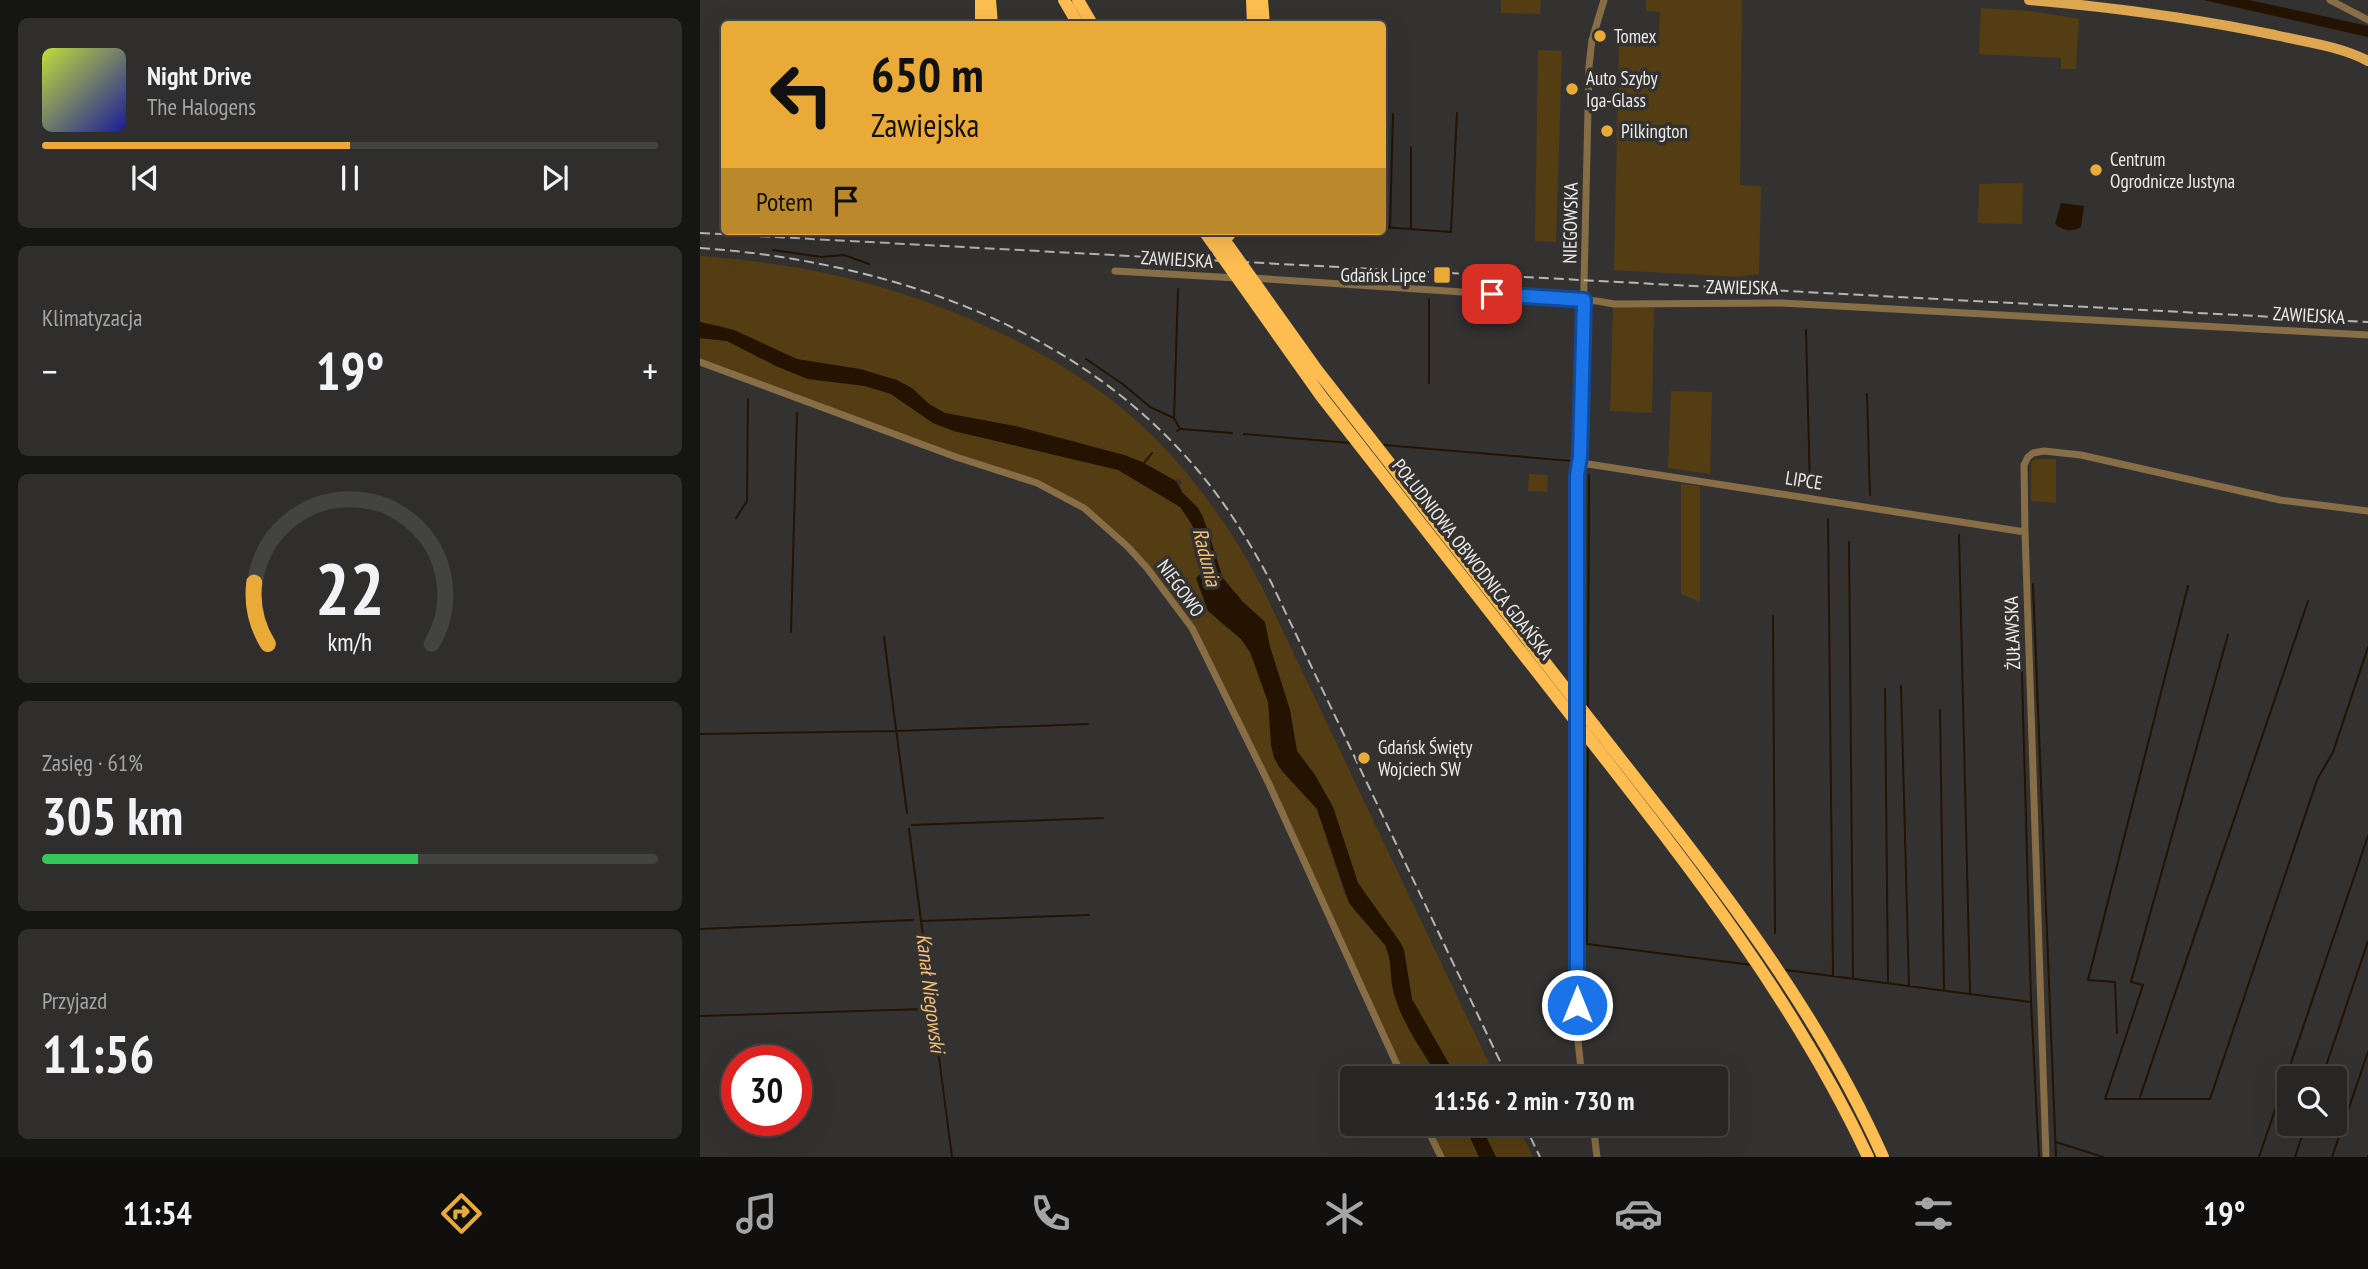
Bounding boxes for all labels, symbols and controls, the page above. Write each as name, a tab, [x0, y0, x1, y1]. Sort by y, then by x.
place label: Tomex	[1614, 24, 1657, 48]
marker: Tomex	[1592, 28, 1608, 44]
text: 650 m	[871, 42, 984, 106]
icon: left	[756, 49, 847, 140]
text: Night Drive	[147, 59, 252, 92]
place label: Auto Szyby Iga-Glass	[1586, 66, 1659, 112]
marker: Auto Szyby Iga-Glass	[1564, 81, 1580, 97]
text: The Halogens	[147, 92, 256, 121]
text: Zawiejska	[871, 104, 979, 146]
place label: Pilkington	[1621, 119, 1688, 143]
marker: Pilkington	[1599, 123, 1615, 139]
place label: Centrum Ogrodnicze Justyna	[2110, 147, 2235, 193]
icon: previous	[126, 159, 164, 197]
icon: pause	[331, 159, 369, 197]
icon: next	[536, 159, 574, 197]
marker: Centrum Ogrodnicze Justyna	[2088, 162, 2104, 178]
icon: arrive	[827, 182, 865, 220]
street label: NIEGOWSKA	[1557, 182, 1583, 264]
text: Potem	[756, 185, 813, 218]
street label: ZAWIEJSKA	[1140, 245, 1214, 273]
place label: Gdańsk Lipce	[1341, 263, 1426, 287]
pin	[1462, 264, 1522, 324]
marker: Gdańsk Lipce	[1432, 265, 1452, 285]
street label: ZAWIEJSKA	[1706, 274, 1778, 300]
icon: arrive	[1473, 275, 1511, 313]
street label: ZAWIEJSKA	[2272, 301, 2346, 329]
text: Klimatyzacja	[42, 303, 142, 332]
text: 19°	[316, 337, 384, 404]
text: −	[42, 346, 58, 395]
text: +	[642, 346, 658, 395]
street label: POŁUDNIOWA OBWODNICA GDAŃSKA	[1387, 454, 1559, 664]
street label: LIPCE	[1784, 465, 1824, 495]
water label: Radunia	[1187, 525, 1228, 590]
text: 22	[315, 541, 385, 635]
street label: NIEGOWO	[1152, 555, 1210, 621]
street label: ŻUŁAWSKA	[1999, 596, 2025, 670]
text: km/h	[328, 626, 372, 658]
place label: Gdańsk Święty Wojciech SW	[1378, 735, 1473, 781]
text: Zasięg · 61%	[42, 748, 143, 777]
marker: Gdańsk Święty Wojciech SW	[1356, 750, 1372, 766]
text: 305 km	[42, 782, 183, 849]
water label: Kanał Niegowski	[910, 932, 952, 1057]
position arrow	[1540, 968, 1614, 1042]
text: Przyjazd	[42, 986, 107, 1015]
text: 11:56	[42, 1020, 154, 1087]
speed limit sign: 30	[721, 1045, 812, 1136]
map controls	[2277, 1066, 2347, 1136]
button: search	[2277, 1066, 2347, 1136]
text: 11:56 · 2 min · 730 m	[1434, 1084, 1634, 1117]
icon: directions	[437, 1189, 486, 1238]
icon: music	[732, 1189, 781, 1238]
icon: phone	[1026, 1189, 1075, 1238]
icon: climate	[1320, 1189, 1369, 1238]
icon: car	[1614, 1189, 1663, 1238]
icon: filters	[1909, 1189, 1958, 1238]
text: 11:54	[123, 1192, 192, 1234]
text: 19°	[2203, 1192, 2245, 1234]

